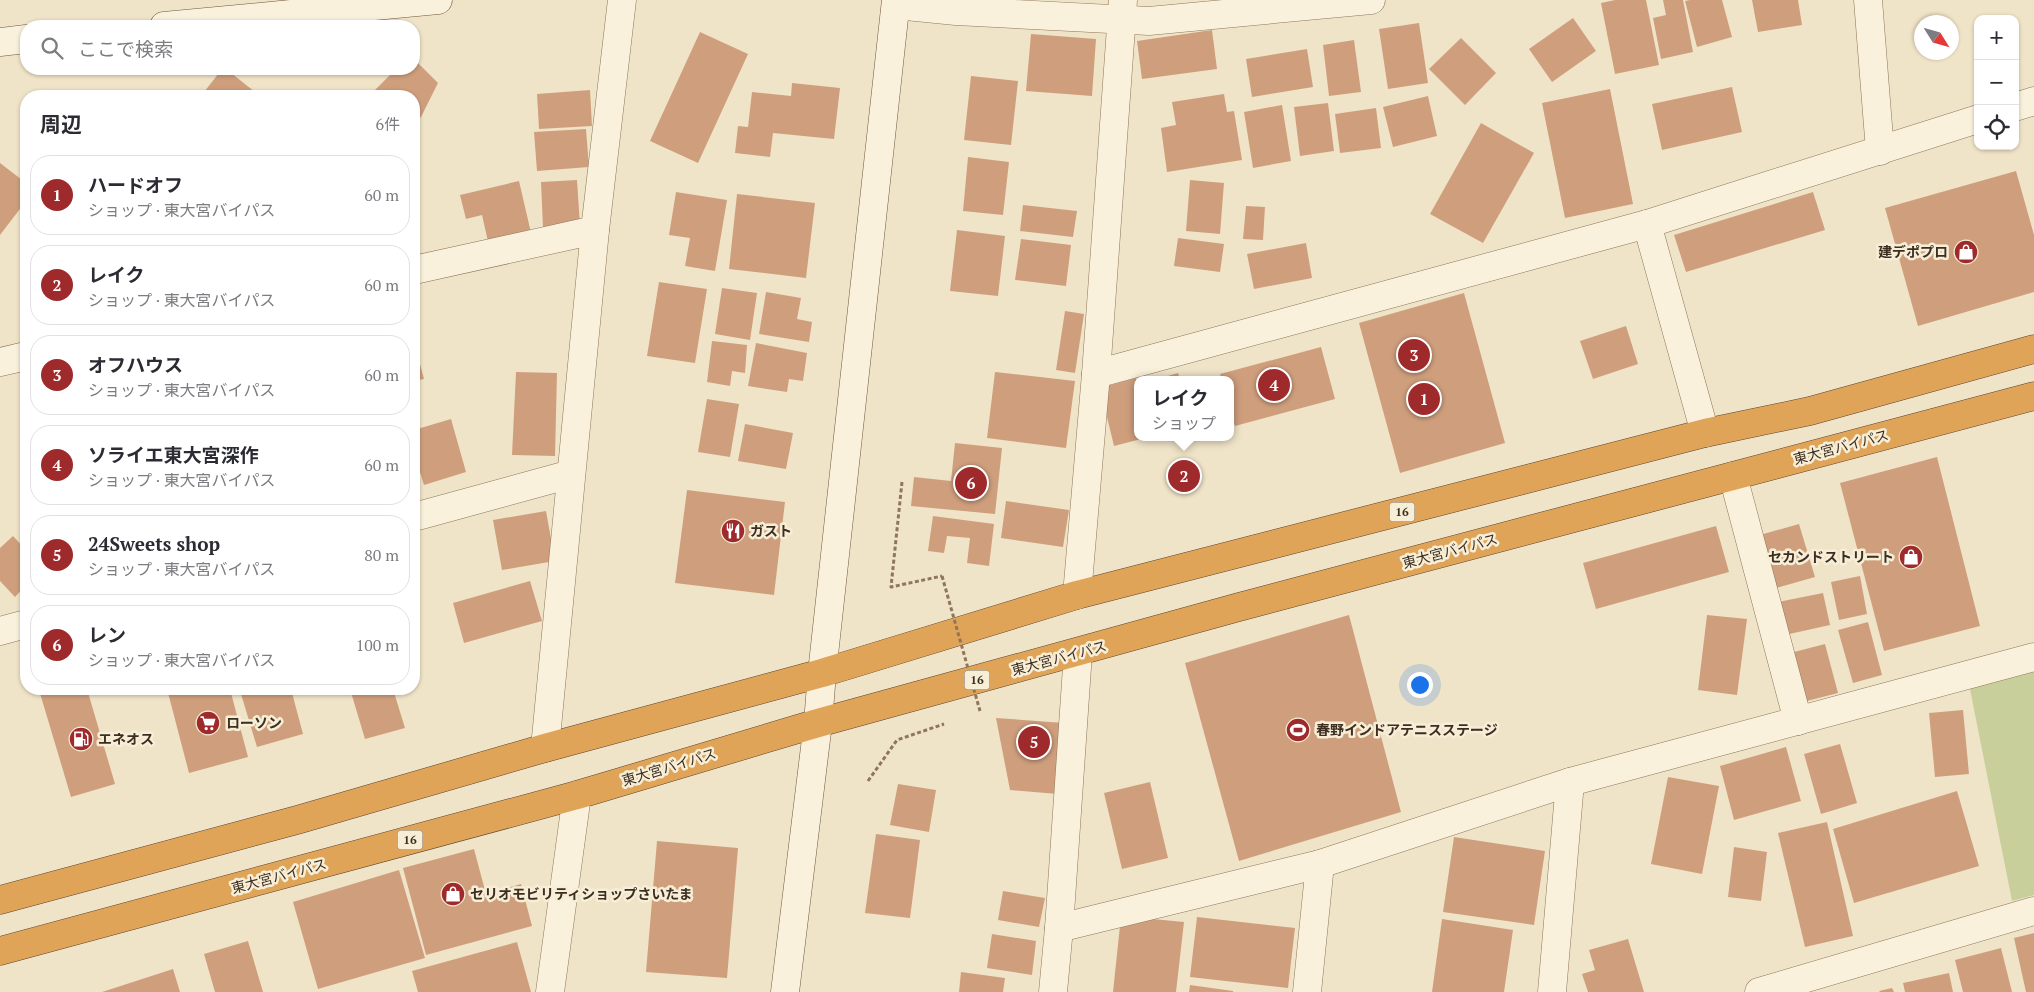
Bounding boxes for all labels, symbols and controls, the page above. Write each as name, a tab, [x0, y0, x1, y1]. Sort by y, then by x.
north arrow	[1914, 15, 1959, 60]
map controls	[1974, 15, 2019, 150]
button: +	[1974, 15, 2019, 60]
search box	[20, 20, 420, 75]
icon: search	[38, 34, 66, 62]
text: ここで検索	[78, 36, 173, 61]
button: −	[1974, 60, 2019, 105]
button: locate	[1974, 105, 2019, 150]
text: 周辺	[40, 110, 82, 138]
text: 6件	[375, 113, 400, 135]
text: ハードオフ	[88, 172, 183, 197]
text: 1	[52, 184, 62, 206]
text: 60 m	[364, 184, 399, 206]
text: ショップ · 東大宮バイパス	[88, 199, 275, 221]
shop icon: 建デポプロ	[1953, 239, 1979, 265]
place label: 建デポプロ	[1878, 242, 1948, 261]
text: レイク	[88, 262, 145, 287]
text: 2	[52, 274, 62, 296]
text: 60 m	[364, 274, 399, 296]
text: ショップ · 東大宮バイパス	[88, 289, 275, 311]
pin: 3	[1398, 336, 1430, 374]
text: オフハウス	[88, 352, 183, 377]
text: 3	[52, 364, 62, 386]
text: 60 m	[364, 364, 399, 386]
pin: 4	[1258, 366, 1290, 404]
popup	[1134, 376, 1234, 441]
text: ショップ · 東大宮バイパス	[88, 379, 275, 401]
pin: 1	[1408, 380, 1440, 418]
text: レイク	[1152, 385, 1209, 410]
text: ショップ	[1152, 412, 1216, 434]
street label: 東大宮バイパス	[1791, 425, 1891, 468]
text: ソライエ東大宮深作	[88, 442, 259, 467]
text: 4	[52, 454, 62, 476]
text: 60 m	[364, 454, 399, 476]
pin: 2	[1168, 457, 1200, 495]
pin: 6	[955, 464, 987, 502]
text: ショップ · 東大宮バイパス	[88, 469, 275, 491]
road number: 16	[1390, 502, 1414, 522]
restaurant icon: ガスト	[720, 518, 746, 544]
place label: ガスト	[750, 521, 792, 540]
street label: 東大宮バイパス	[1400, 529, 1500, 572]
text: 24Sweets shop	[88, 531, 220, 556]
text: 5	[52, 544, 62, 566]
text: 80 m	[364, 544, 399, 566]
shop icon: セカンドストリート	[1898, 544, 1924, 570]
place label: セカンドストリート	[1768, 547, 1894, 566]
text: ショップ · 東大宮バイパス	[88, 558, 275, 580]
text: レン	[88, 622, 126, 647]
text: 6	[52, 634, 62, 656]
text: 100 m	[356, 634, 399, 656]
street label: 東大宮バイパス	[1009, 636, 1109, 679]
text: ショップ · 東大宮バイパス	[88, 649, 275, 671]
road number: 16	[964, 670, 990, 690]
your location	[1407, 672, 1433, 698]
supermarket icon: ローソン	[195, 710, 221, 736]
place label: ローソン	[226, 713, 282, 732]
sports icon: 春野インドアテニスステージ	[1285, 717, 1311, 743]
place label: 春野インドアテニスステージ	[1316, 720, 1498, 739]
pin: 5	[1018, 723, 1050, 761]
fuel station icon: エネオス	[68, 726, 94, 752]
place label: エネオス	[98, 729, 154, 748]
street label: 東大宮バイパス	[619, 743, 718, 790]
road number: 16	[398, 830, 422, 850]
street label: 東大宮バイパス	[229, 854, 329, 897]
shop icon: セリオモビリティショップさいたま	[440, 881, 466, 907]
place label: セリオモビリティショップさいたま	[470, 884, 693, 903]

